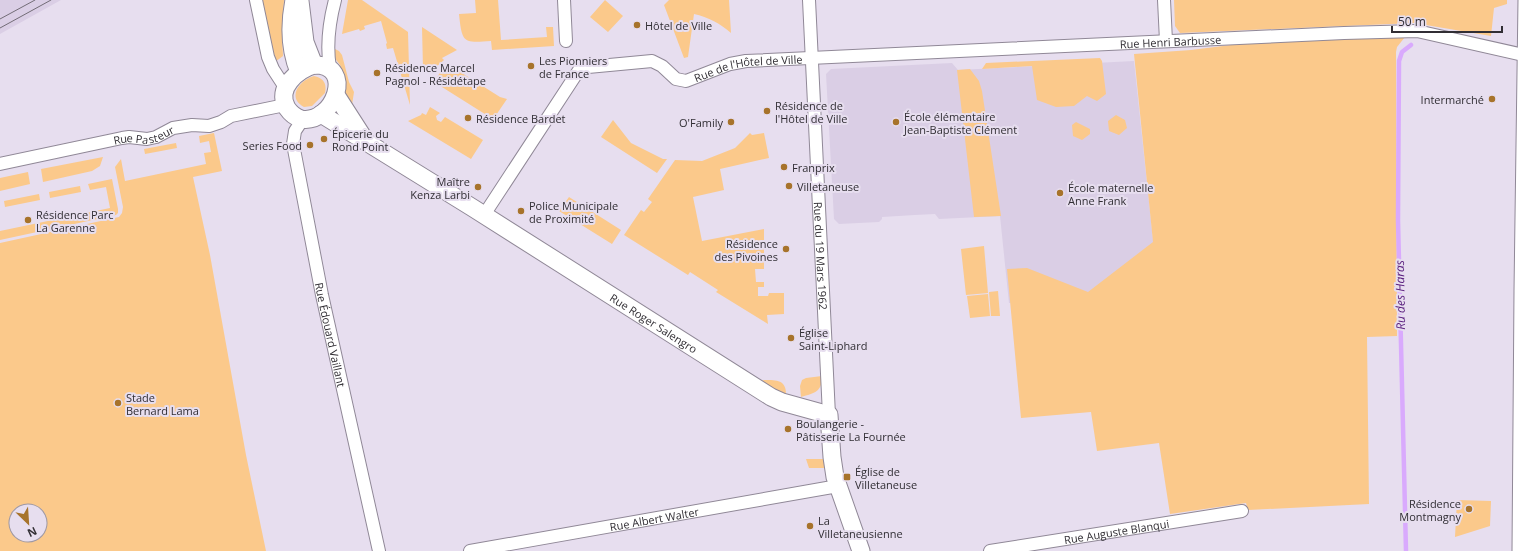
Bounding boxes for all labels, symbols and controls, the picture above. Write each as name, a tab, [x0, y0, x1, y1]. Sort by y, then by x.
scale bar	[1392, 8, 1502, 34]
text: 50 m	[1398, 13, 1426, 30]
place label: Hôtel de Ville	[645, 18, 712, 33]
marker: Hôtel de Ville	[632, 20, 642, 30]
street label: Rue Henri Barbusse	[1119, 31, 1222, 51]
street label: Rue de l'Hôtel de Ville	[692, 51, 803, 85]
place label: Les Pionniers de France	[539, 53, 607, 81]
place label: Résidence Marcel Pagnol - Résidétape	[385, 60, 486, 88]
marker: Les Pionniers de France	[526, 61, 536, 71]
marker: Résidence Marcel Pagnol - Résidétape	[372, 68, 382, 78]
place label: Intermarché	[1421, 92, 1484, 107]
marker: Intermarché	[1487, 94, 1497, 104]
place label: Résidence de l'Hôtel de Ville	[775, 98, 847, 126]
marker: Résidence de l'Hôtel de Ville	[762, 106, 772, 116]
place label: École élémentaire Jean-Baptiste Clément	[903, 109, 1017, 137]
place label: Résidence Bardet	[476, 111, 566, 126]
marker: Résidence Bardet	[463, 113, 473, 123]
place label: O'Family	[679, 115, 723, 130]
marker: O'Family	[726, 117, 736, 127]
marker: École élémentaire Jean-Baptiste Clément	[891, 117, 901, 127]
street label: Rue Pasteur	[112, 121, 177, 147]
place label: Épicerie du Rond Point	[332, 126, 389, 154]
marker: Épicerie du Rond Point	[319, 134, 329, 144]
place label: Series Food	[243, 138, 302, 153]
marker: Series Food	[305, 140, 315, 150]
place label: Franprix	[792, 160, 835, 175]
marker: Franprix	[779, 162, 789, 172]
place label: Maître Kenza Larbi	[410, 174, 470, 202]
place label: Villetaneuse	[797, 179, 859, 194]
place label: École maternelle Anne Frank	[1068, 180, 1153, 208]
marker: Villetaneuse	[784, 181, 794, 191]
marker: Maître Kenza Larbi	[473, 182, 483, 192]
marker: École maternelle Anne Frank	[1055, 188, 1065, 198]
place label: Police Municipale de Proximité	[529, 198, 618, 226]
street label: Rue du 19 Mars 1962	[811, 201, 831, 310]
marker: Police Municipale de Proximité	[516, 206, 526, 216]
place label: Résidence Parc La Garenne	[36, 207, 113, 235]
marker: Résidence Parc La Garenne	[23, 215, 33, 225]
place label: Résidence des Pivoines	[715, 236, 778, 264]
marker: Résidence des Pivoines	[781, 244, 791, 254]
water label: Ru des Haras	[1391, 260, 1409, 330]
street label: Rue Édouard Vaillant	[312, 281, 350, 389]
street label: Rue Roger Salengro	[607, 290, 701, 356]
place label: Église Saint-Liphard	[799, 325, 867, 353]
marker: Église Saint-Liphard	[786, 333, 796, 343]
place label: Stade Bernard Lama	[126, 390, 199, 418]
marker: Stade Bernard Lama	[113, 398, 123, 408]
place label: Boulangerie - Pâtisserie La Fournée	[796, 416, 906, 444]
marker: Boulangerie - Pâtisserie La Fournée	[783, 424, 793, 434]
place label: Église de Villetaneuse	[855, 464, 917, 492]
marker: Église de Villetaneuse	[842, 472, 852, 482]
place label: Résidence Montmagny	[1399, 496, 1461, 524]
north arrow	[8, 503, 48, 543]
street label: Rue Albert Walter	[608, 503, 700, 534]
marker: Résidence Montmagny	[1464, 504, 1474, 514]
place label: La Villetaneusienne	[818, 513, 903, 541]
street label: Rue Auguste Blanqui	[1063, 515, 1170, 547]
marker: La Villetaneusienne	[805, 521, 815, 531]
text: N	[25, 524, 40, 541]

